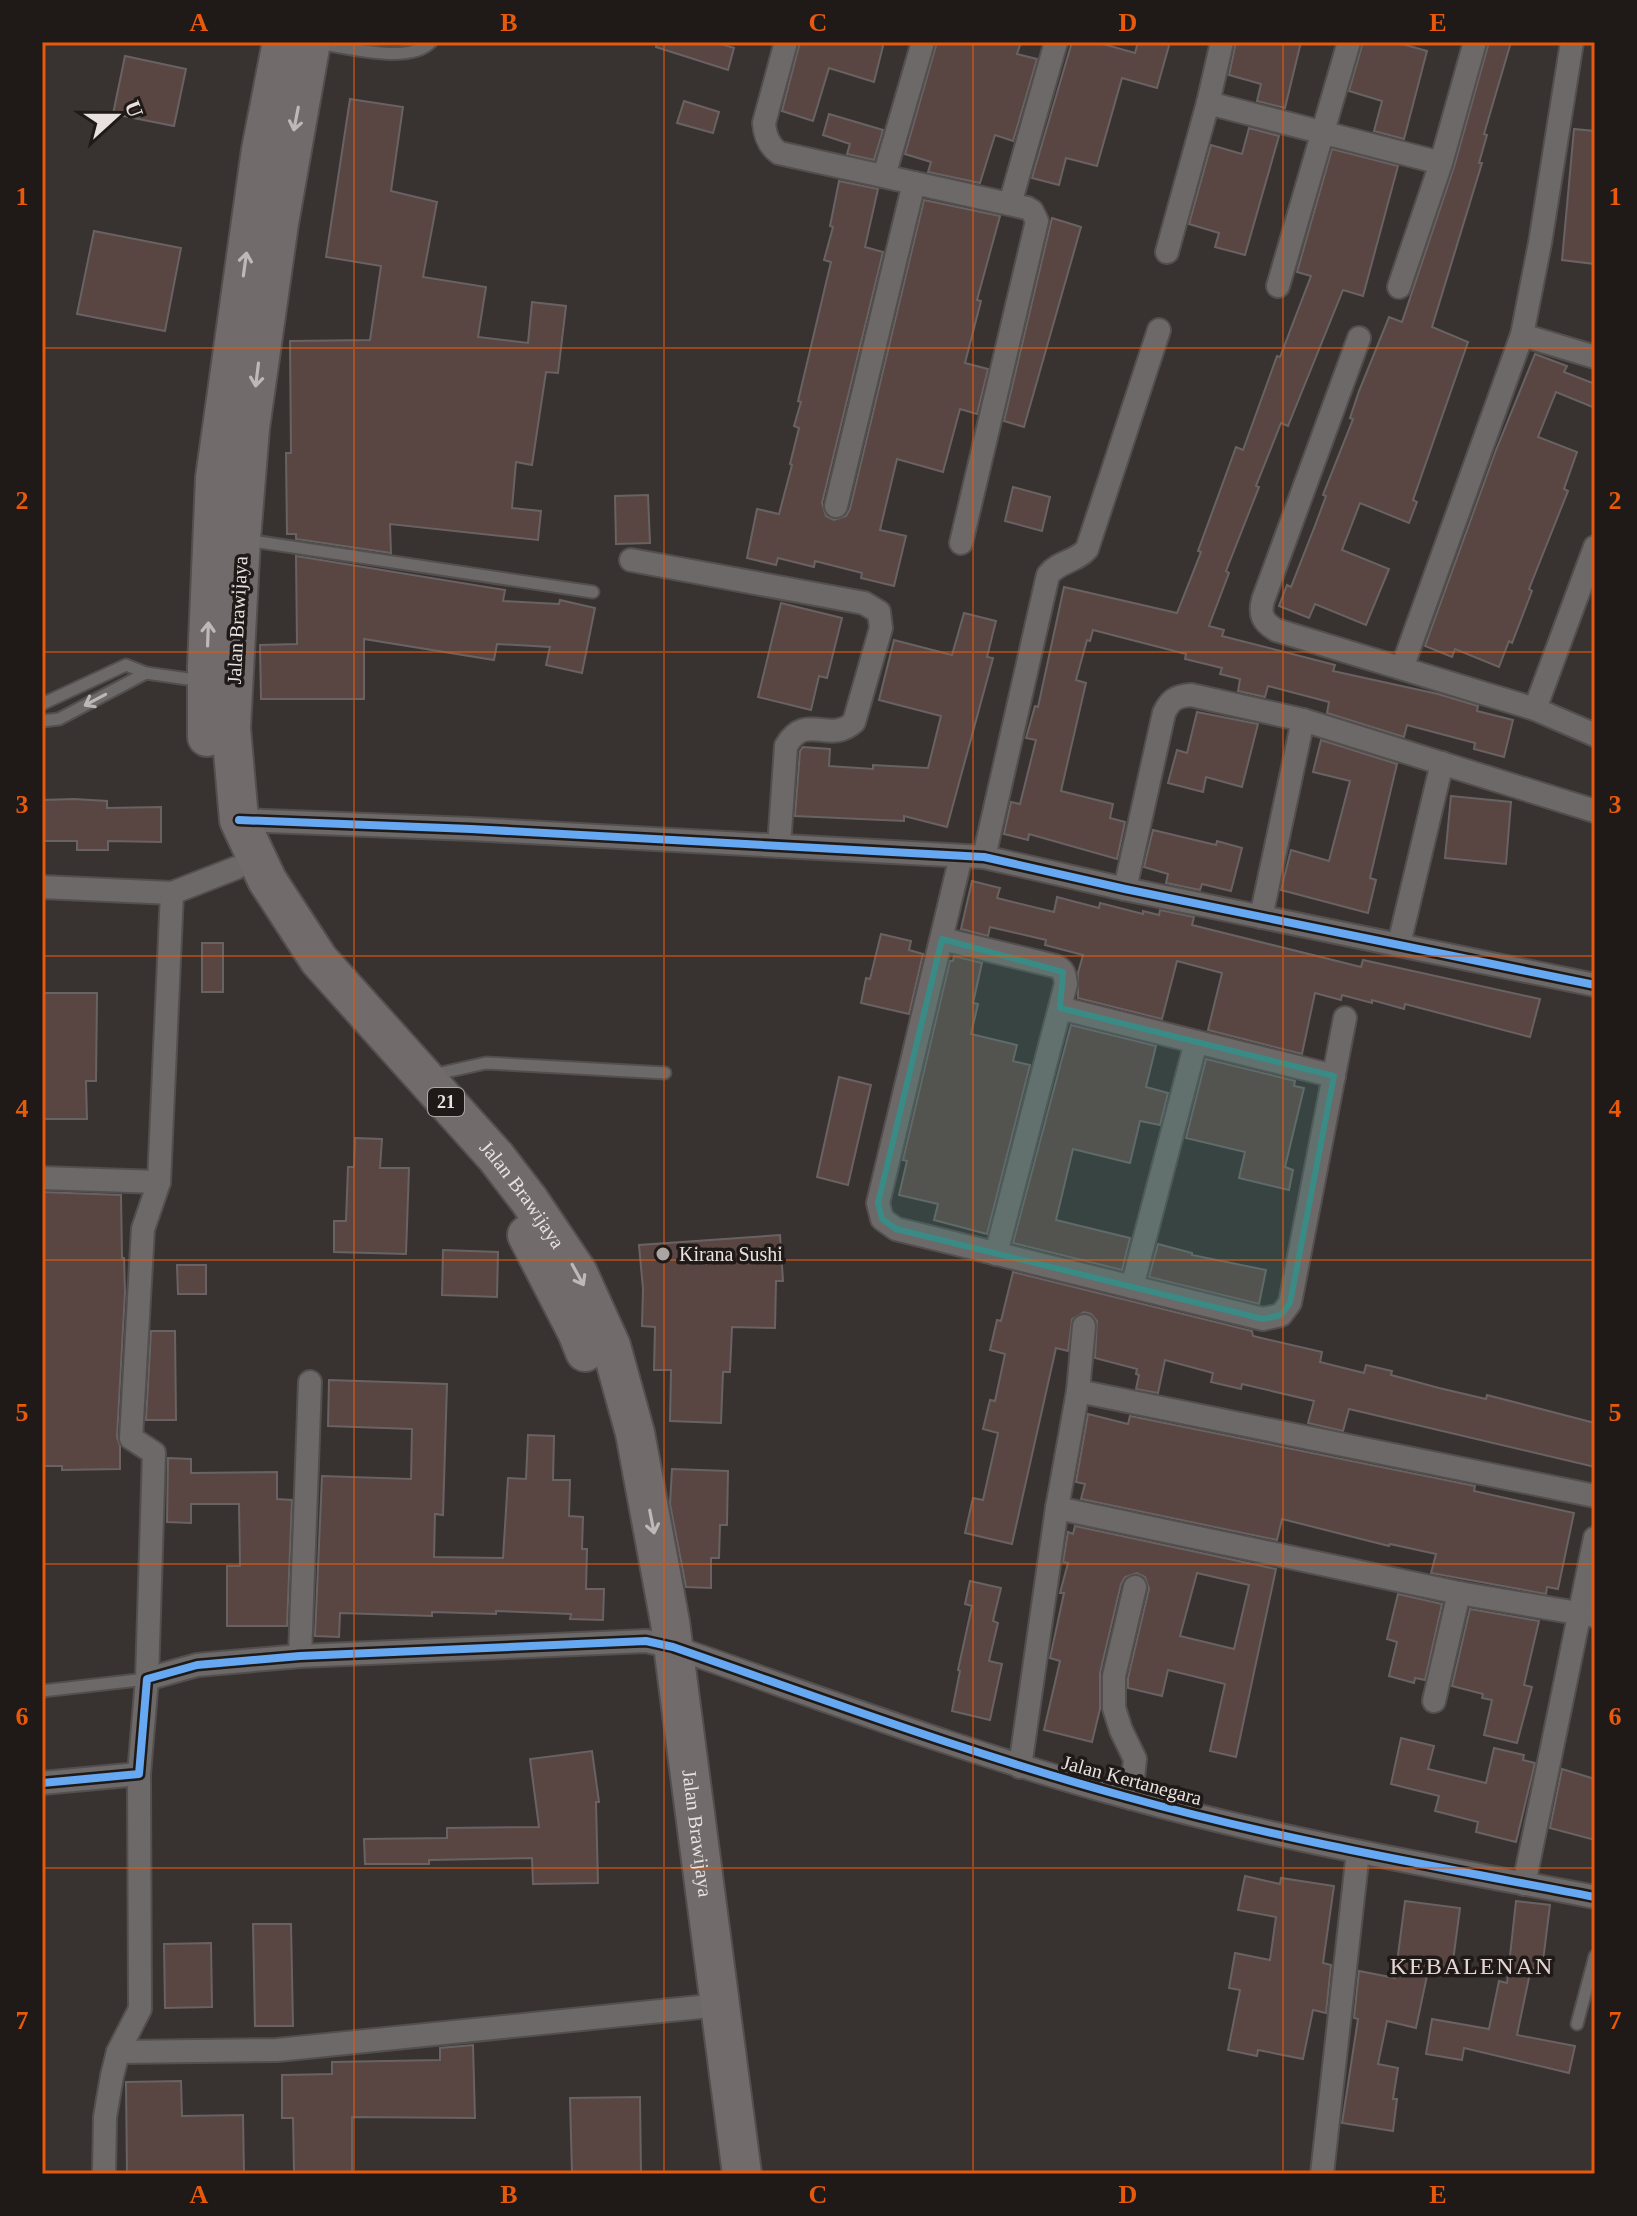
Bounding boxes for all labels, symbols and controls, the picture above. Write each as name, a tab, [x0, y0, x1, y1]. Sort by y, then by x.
text: A	[190, 8, 209, 37]
text: B	[500, 8, 518, 37]
text: C	[809, 8, 827, 37]
text: D	[1119, 8, 1137, 37]
text: E	[1429, 8, 1447, 37]
north arrow	[76, 76, 156, 156]
text: U	[120, 97, 149, 121]
one-way arrow	[288, 105, 303, 131]
text: 1	[16, 182, 29, 211]
text: 1	[1609, 182, 1622, 211]
one-way arrow	[238, 252, 253, 277]
one-way arrow	[249, 362, 264, 388]
text: 2	[16, 486, 29, 515]
text: 2	[1609, 486, 1622, 515]
street label: Jalan Brawijaya	[223, 555, 252, 685]
one-way arrow	[201, 621, 216, 648]
one-way arrow	[84, 692, 107, 708]
text: 3	[16, 790, 29, 819]
text: 3	[1609, 790, 1622, 819]
road number: 21	[428, 1088, 464, 1116]
text: 4	[16, 1094, 29, 1123]
text: 4	[1609, 1094, 1622, 1123]
street label: Jalan Brawijaya	[475, 1136, 569, 1252]
place label: Kirana Sushi	[679, 1243, 783, 1265]
marker: Kirana Sushi	[654, 1245, 672, 1263]
one-way arrow	[571, 1262, 586, 1286]
text: 5	[16, 1398, 29, 1427]
text: 5	[1609, 1398, 1622, 1427]
one-way arrow	[646, 1509, 661, 1535]
text: 6	[16, 1702, 29, 1731]
text: 6	[1609, 1702, 1622, 1731]
street label: Jalan Kertanegara	[1059, 1751, 1204, 1810]
street label: Jalan Brawijaya	[678, 1768, 717, 1898]
district label: KEBALENAN	[1390, 1953, 1554, 1979]
text: 7	[16, 2006, 29, 2035]
text: 7	[1609, 2006, 1622, 2035]
text: A	[190, 2180, 209, 2209]
text: B	[500, 2180, 518, 2209]
text: C	[809, 2180, 827, 2209]
text: D	[1119, 2180, 1137, 2209]
text: E	[1429, 2180, 1447, 2209]

